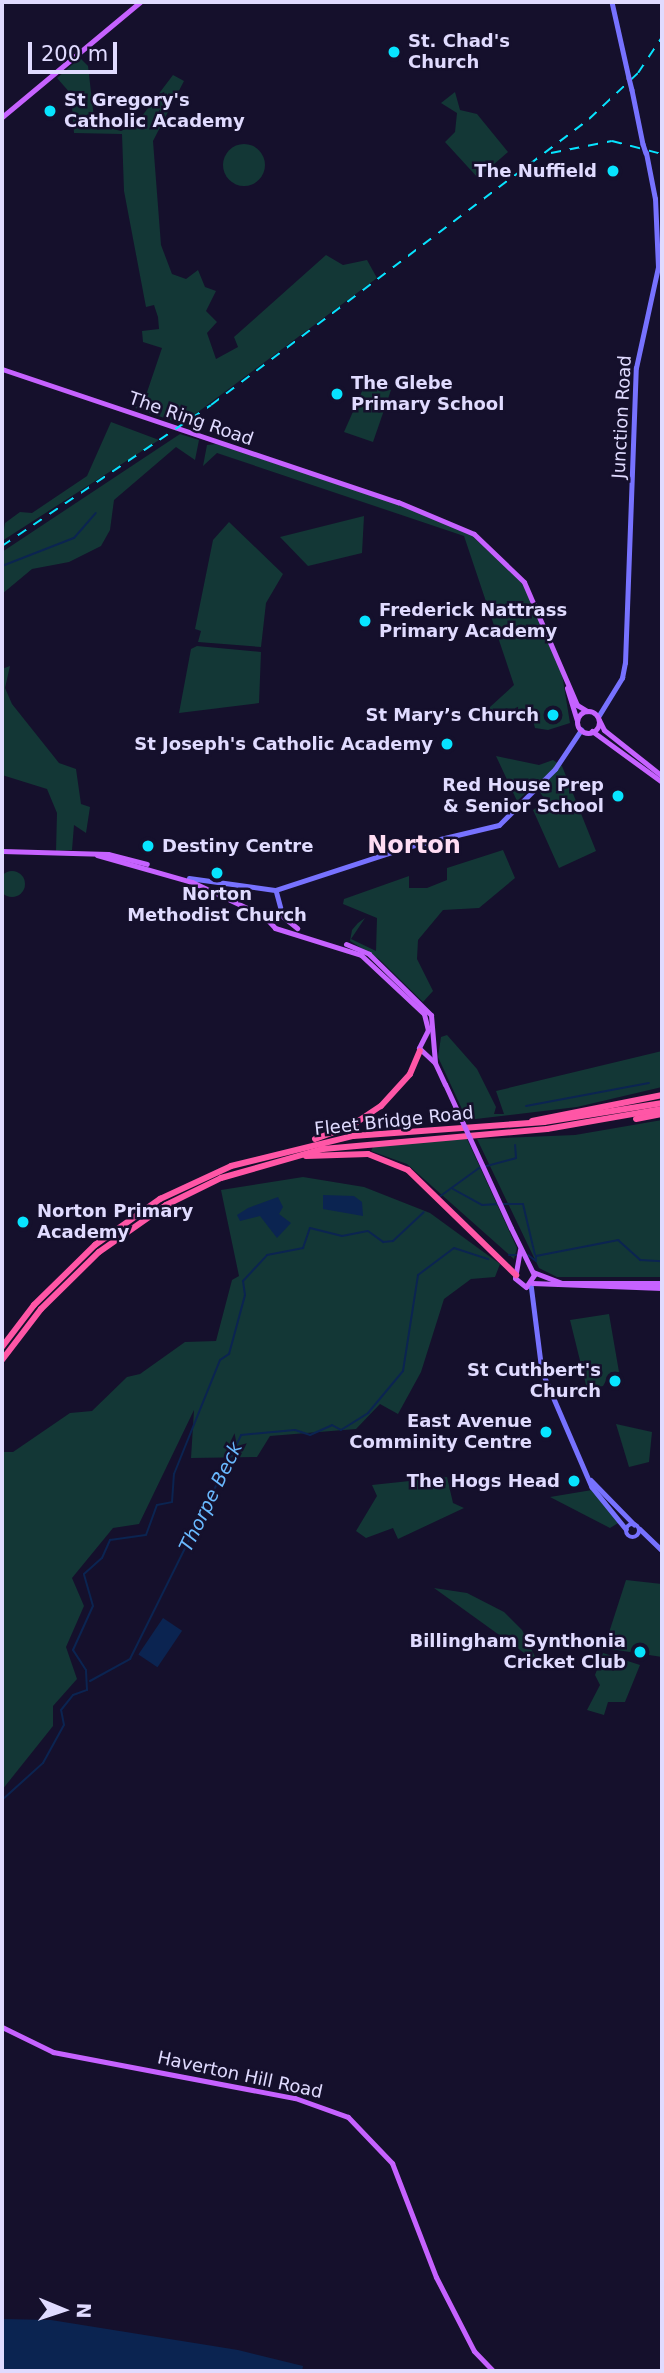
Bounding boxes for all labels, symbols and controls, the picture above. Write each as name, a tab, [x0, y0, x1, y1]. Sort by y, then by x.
scale bar	[32, 28, 121, 72]
place label: St. Chad's Church	[408, 31, 510, 74]
text: 200 m	[41, 42, 108, 66]
marker: St. Chad's Church	[386, 44, 402, 60]
place label: St Gregory's Catholic Academy	[64, 90, 245, 132]
marker: St Gregory's Catholic Academy	[42, 103, 58, 119]
place label: The Nuffield	[474, 160, 597, 182]
marker: The Nuffield	[603, 161, 623, 181]
street label: Junction Road	[608, 355, 636, 479]
place label: The Glebe Primary School	[351, 373, 504, 416]
marker: The Glebe Primary School	[329, 386, 345, 402]
street label: The Ring Road	[126, 388, 256, 450]
place label: Frederick Nattrass Primary Academy	[379, 600, 567, 642]
marker: Frederick Nattrass Primary Academy	[357, 613, 373, 629]
place label: St Mary’s Church	[365, 704, 539, 726]
marker: St Mary’s Church	[545, 707, 561, 723]
place label: St Joseph's Catholic Academy	[134, 733, 433, 755]
marker: St Joseph's Catholic Academy	[439, 736, 455, 752]
place label: Red House Prep & Senior School	[442, 775, 604, 818]
marker: Red House Prep & Senior School	[610, 788, 626, 804]
district label: Norton	[367, 832, 461, 860]
place label: Destiny Centre	[162, 835, 313, 857]
marker: Destiny Centre	[140, 838, 156, 854]
marker: Norton Methodist Church	[209, 865, 225, 881]
place label: Norton Methodist Church	[127, 884, 307, 926]
street label: Fleet Bridge Road	[313, 1102, 475, 1140]
place label: Norton Primary Academy	[37, 1201, 193, 1244]
marker: Norton Primary Academy	[15, 1214, 31, 1230]
place label: St Cuthbert's Church	[467, 1360, 601, 1402]
marker: St Cuthbert's Church	[607, 1373, 623, 1389]
place label: East Avenue Comminity Centre	[349, 1411, 532, 1454]
marker: East Avenue Comminity Centre	[538, 1424, 554, 1440]
water label: Thorpe Beck	[175, 1439, 247, 1555]
place label: The Hogs Head	[407, 1470, 560, 1492]
marker: The Hogs Head	[566, 1473, 582, 1489]
place label: Billingham Synthonia Cricket Club	[409, 1631, 626, 1674]
marker: Billingham Synthonia Cricket Club	[632, 1644, 648, 1660]
street label: Haverton Hill Road	[155, 2047, 325, 2103]
north arrow	[28, 2275, 98, 2345]
text: N	[73, 2302, 95, 2319]

